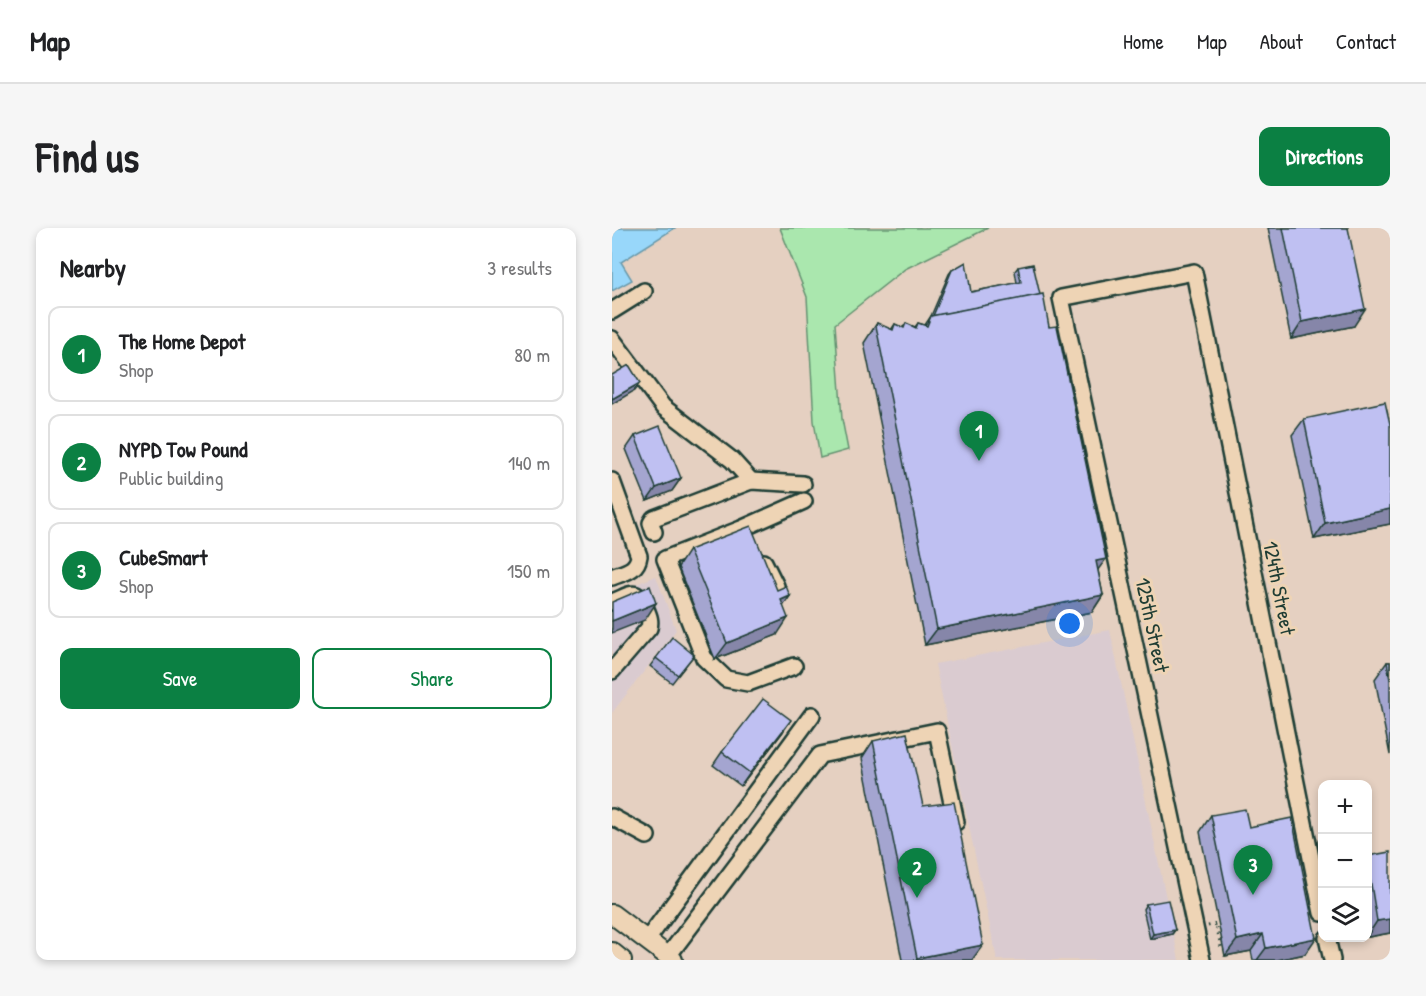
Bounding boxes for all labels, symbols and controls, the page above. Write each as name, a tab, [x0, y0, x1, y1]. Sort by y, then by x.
text: Map	[30, 22, 70, 60]
text: Home	[1123, 27, 1164, 56]
text: Map	[1197, 27, 1227, 56]
text: About	[1260, 27, 1303, 56]
text: Contact	[1336, 27, 1396, 56]
button: Directions	[1259, 127, 1390, 186]
text: Find us	[36, 128, 139, 185]
text: Nearby	[60, 250, 126, 285]
text: 3 results	[487, 254, 552, 281]
text: The Home Depot	[119, 326, 245, 356]
text: 1	[78, 341, 85, 368]
text: 80 m	[514, 341, 550, 368]
text: Shop	[119, 356, 153, 383]
pin: 1	[960, 412, 998, 461]
text: NYPD Tow Pound	[119, 434, 248, 464]
text: 2	[77, 449, 86, 476]
text: 140 m	[508, 449, 550, 476]
text: Public building	[119, 464, 223, 491]
street label: 124th Street	[1256, 538, 1303, 638]
text: CubeSmart	[119, 542, 207, 572]
text: 3	[77, 557, 86, 584]
text: 150 m	[507, 557, 550, 584]
text: Shop	[119, 572, 153, 599]
street label: 125th Street	[1128, 575, 1177, 676]
your location	[1055, 609, 1084, 638]
button: Save	[60, 648, 300, 709]
button: Share	[312, 648, 552, 709]
map controls	[1318, 780, 1372, 942]
button: +	[1318, 780, 1372, 834]
button: −	[1318, 834, 1372, 888]
pin: 3	[1234, 846, 1272, 895]
pin: 2	[898, 848, 936, 898]
button: layers	[1318, 888, 1372, 942]

